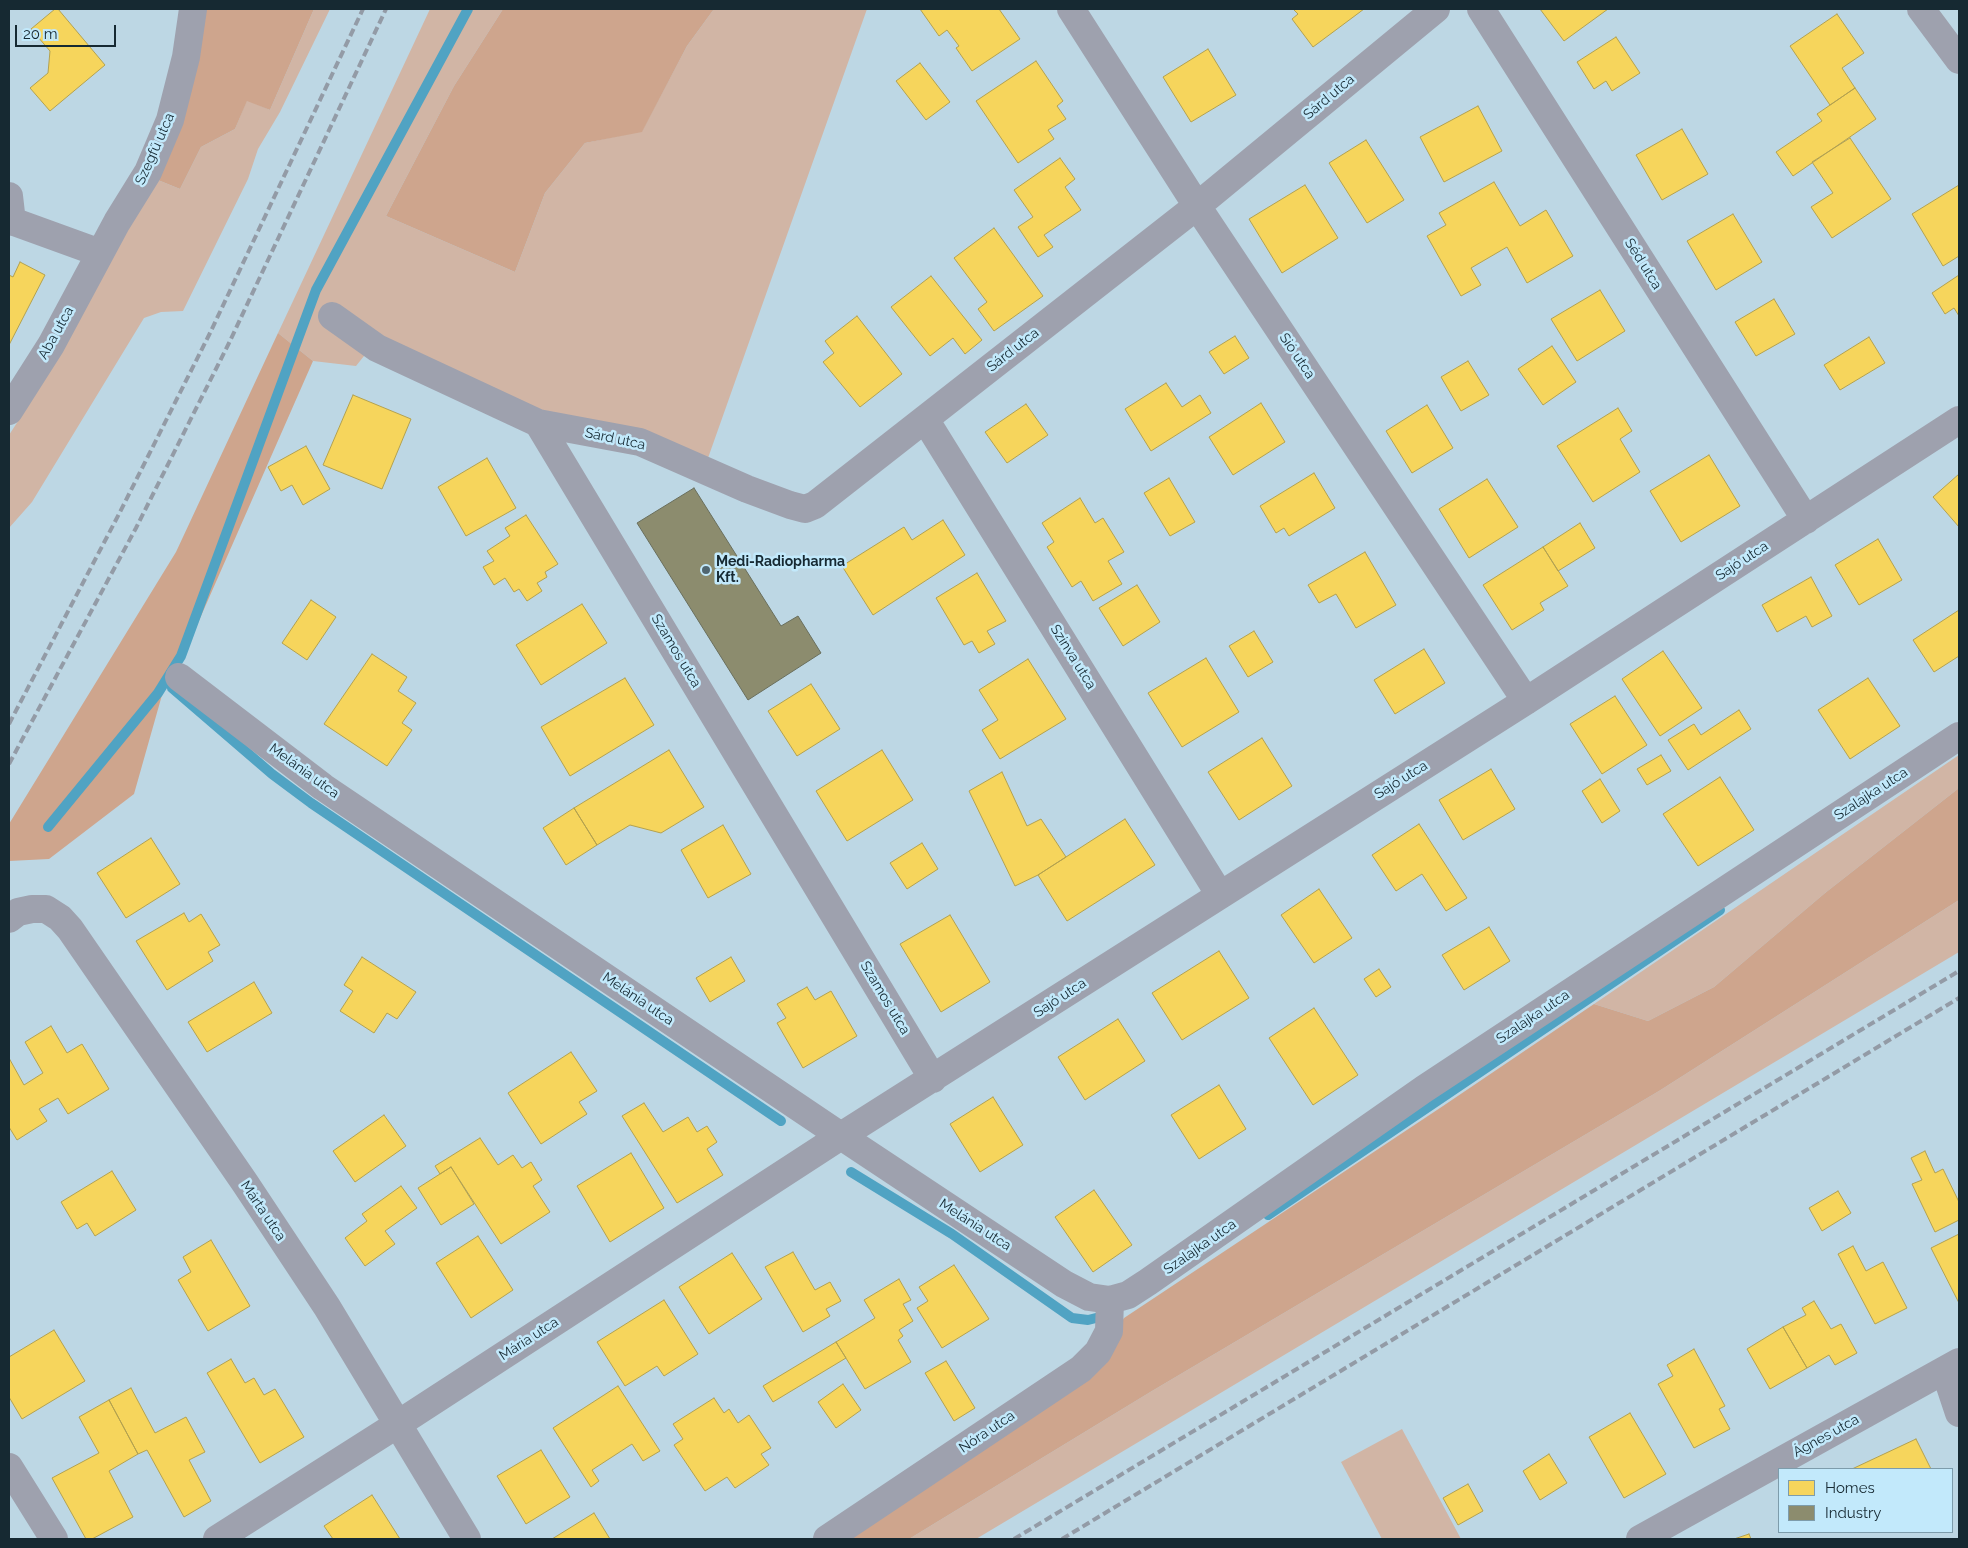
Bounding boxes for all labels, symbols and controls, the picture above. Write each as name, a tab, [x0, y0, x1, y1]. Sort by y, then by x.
scale bar	[18, 15, 119, 47]
text: 20 m	[23, 25, 58, 43]
street label: Sárd utca	[1300, 71, 1358, 123]
street label: Szegfű utca	[132, 111, 178, 187]
street label: Séd utca	[1621, 235, 1665, 293]
street label: Aba utca	[35, 304, 77, 362]
street label: Sárd utca	[984, 325, 1042, 375]
street label: Sió utca	[1276, 330, 1318, 382]
street label: Sárd utca	[583, 424, 647, 454]
street label: Sajó utca	[1713, 538, 1771, 584]
place label: Medi-Radiopharma Kft.	[716, 554, 845, 586]
marker: Medi-Radiopharma Kft.	[700, 564, 712, 576]
street label: Szamos utca	[647, 611, 705, 691]
street label: Szinva utca	[1047, 622, 1099, 692]
street label: Melánia utca	[266, 740, 342, 802]
street label: Sajó utca	[1371, 757, 1431, 803]
street label: Szalajka utca	[1831, 764, 1911, 824]
street label: Szamos utca	[856, 958, 914, 1038]
street label: Melánia utca	[599, 969, 677, 1029]
street label: Sajó utca	[1031, 975, 1089, 1021]
street label: Szalajka utca	[1493, 986, 1573, 1048]
street label: Márta utca	[237, 1178, 289, 1244]
street label: Melánia utca	[936, 1196, 1014, 1254]
street label: Szalajka utca	[1161, 1216, 1239, 1278]
street label: Mária utca	[496, 1314, 562, 1364]
street label: Nóra utca	[956, 1407, 1018, 1457]
street label: Ágnes utca	[1790, 1411, 1862, 1461]
legend	[1778, 1468, 1953, 1533]
text: Homes	[1825, 1479, 1875, 1497]
text: Industry	[1825, 1504, 1881, 1522]

